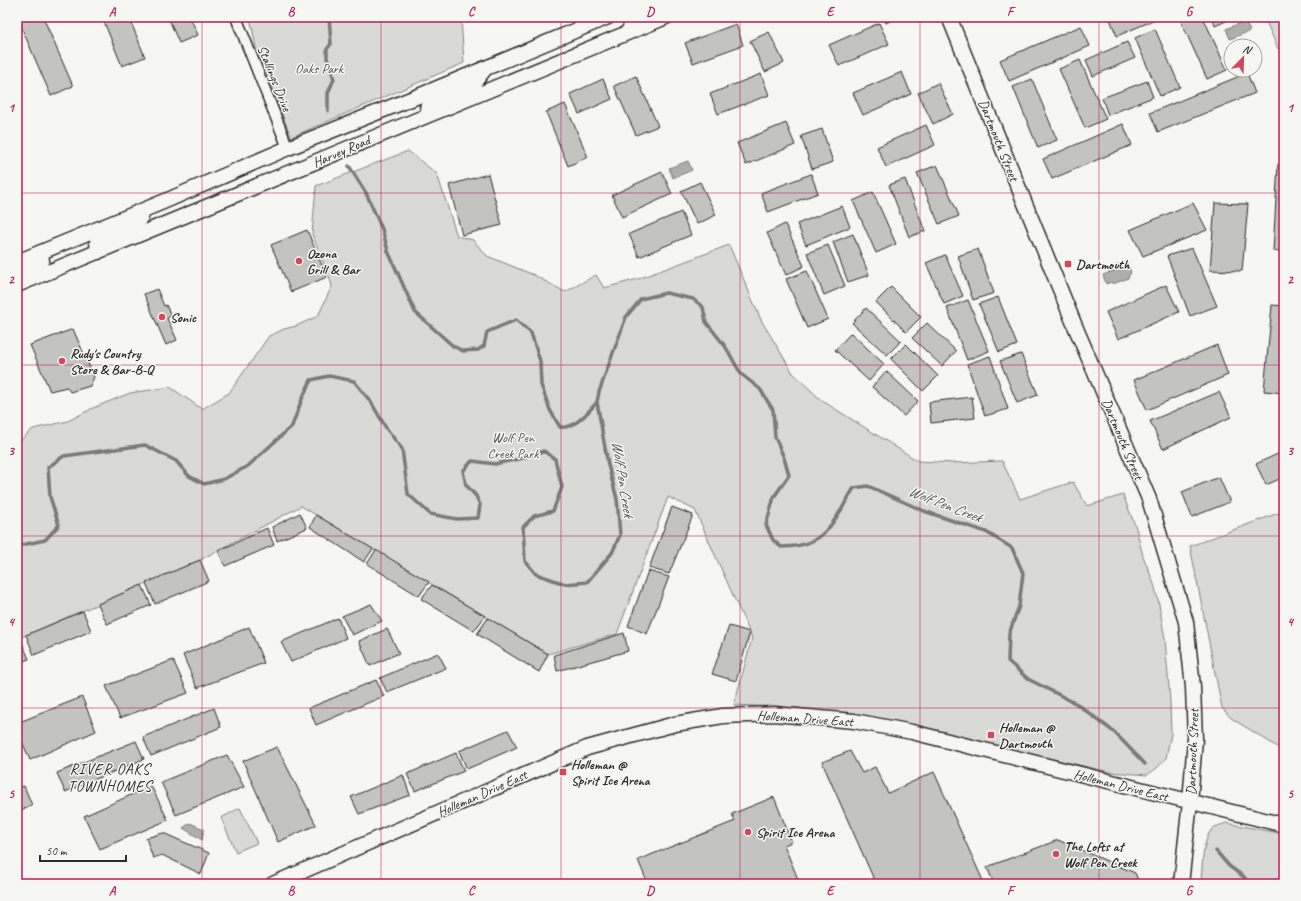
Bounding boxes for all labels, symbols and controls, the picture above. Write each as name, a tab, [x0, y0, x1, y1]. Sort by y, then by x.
text: A	[109, 4, 117, 20]
text: B	[288, 4, 296, 20]
text: C	[468, 4, 476, 20]
text: D	[646, 4, 655, 20]
text: E	[827, 4, 836, 20]
text: F	[1007, 4, 1016, 20]
text: G	[1186, 4, 1194, 20]
north arrow	[1223, 38, 1263, 78]
text: N	[1241, 41, 1255, 57]
street label: Stallings Drive	[254, 43, 296, 115]
park label: Oaks Park	[295, 60, 345, 77]
street label: Dartmouth Street	[974, 97, 1023, 185]
text: 1	[8, 100, 16, 116]
text: 1	[1287, 100, 1295, 116]
street label: Harvey Road	[310, 131, 375, 171]
place label: Ozona Grill & Bar	[307, 245, 362, 278]
marker: Ozona Grill & Bar	[294, 256, 304, 266]
place label: Dartmouth	[1076, 256, 1130, 273]
marker: Dartmouth	[1063, 259, 1073, 269]
text: 2	[8, 272, 15, 288]
text: 2	[1287, 272, 1294, 288]
place label: Sonic	[170, 309, 197, 326]
marker: Sonic	[157, 312, 167, 322]
place label: Rudy's Country Store & Bar-B-Q	[70, 345, 155, 378]
marker: Rudy's Country Store & Bar-B-Q	[57, 356, 67, 366]
street label: Dartmouth Street	[1098, 396, 1148, 484]
park label: Wolf Pen Creek Park	[487, 429, 540, 462]
water label: Wolf Pen Creek	[607, 440, 638, 521]
text: 3	[8, 443, 15, 459]
text: 3	[1287, 443, 1294, 459]
water label: Wolf Pen Creek	[906, 482, 986, 528]
text: 4	[8, 614, 16, 630]
text: 4	[1287, 614, 1295, 630]
street label: Holleman Drive East	[756, 707, 855, 730]
street label: Dartmouth Street	[1182, 707, 1203, 796]
place label: Holleman @ Dartmouth	[999, 719, 1056, 752]
marker: Holleman @ Dartmouth	[986, 730, 996, 740]
place label: Holleman @ Spirit Ice Arena	[571, 756, 651, 789]
district label: RIVER OAKS TOWNHOMES	[68, 760, 154, 796]
street label: Holleman Drive East	[435, 766, 531, 821]
street label: Holleman Drive East	[1072, 766, 1171, 806]
marker: Holleman @ Spirit Ice Arena	[558, 767, 568, 777]
text: 5	[8, 786, 15, 802]
text: 5	[1287, 786, 1294, 802]
place label: Spirit Ice Arena	[756, 824, 836, 841]
marker: Spirit Ice Arena	[743, 827, 753, 837]
scale bar	[40, 837, 126, 863]
place label: The Lofts at Wolf Pen Creek	[1064, 838, 1138, 871]
text: 50 m	[46, 843, 68, 859]
marker: The Lofts at Wolf Pen Creek	[1051, 849, 1061, 859]
text: A	[109, 883, 117, 899]
text: B	[288, 883, 296, 899]
text: C	[468, 883, 476, 899]
text: D	[646, 883, 655, 899]
text: E	[827, 883, 836, 899]
text: F	[1007, 883, 1016, 899]
text: G	[1186, 883, 1194, 899]

